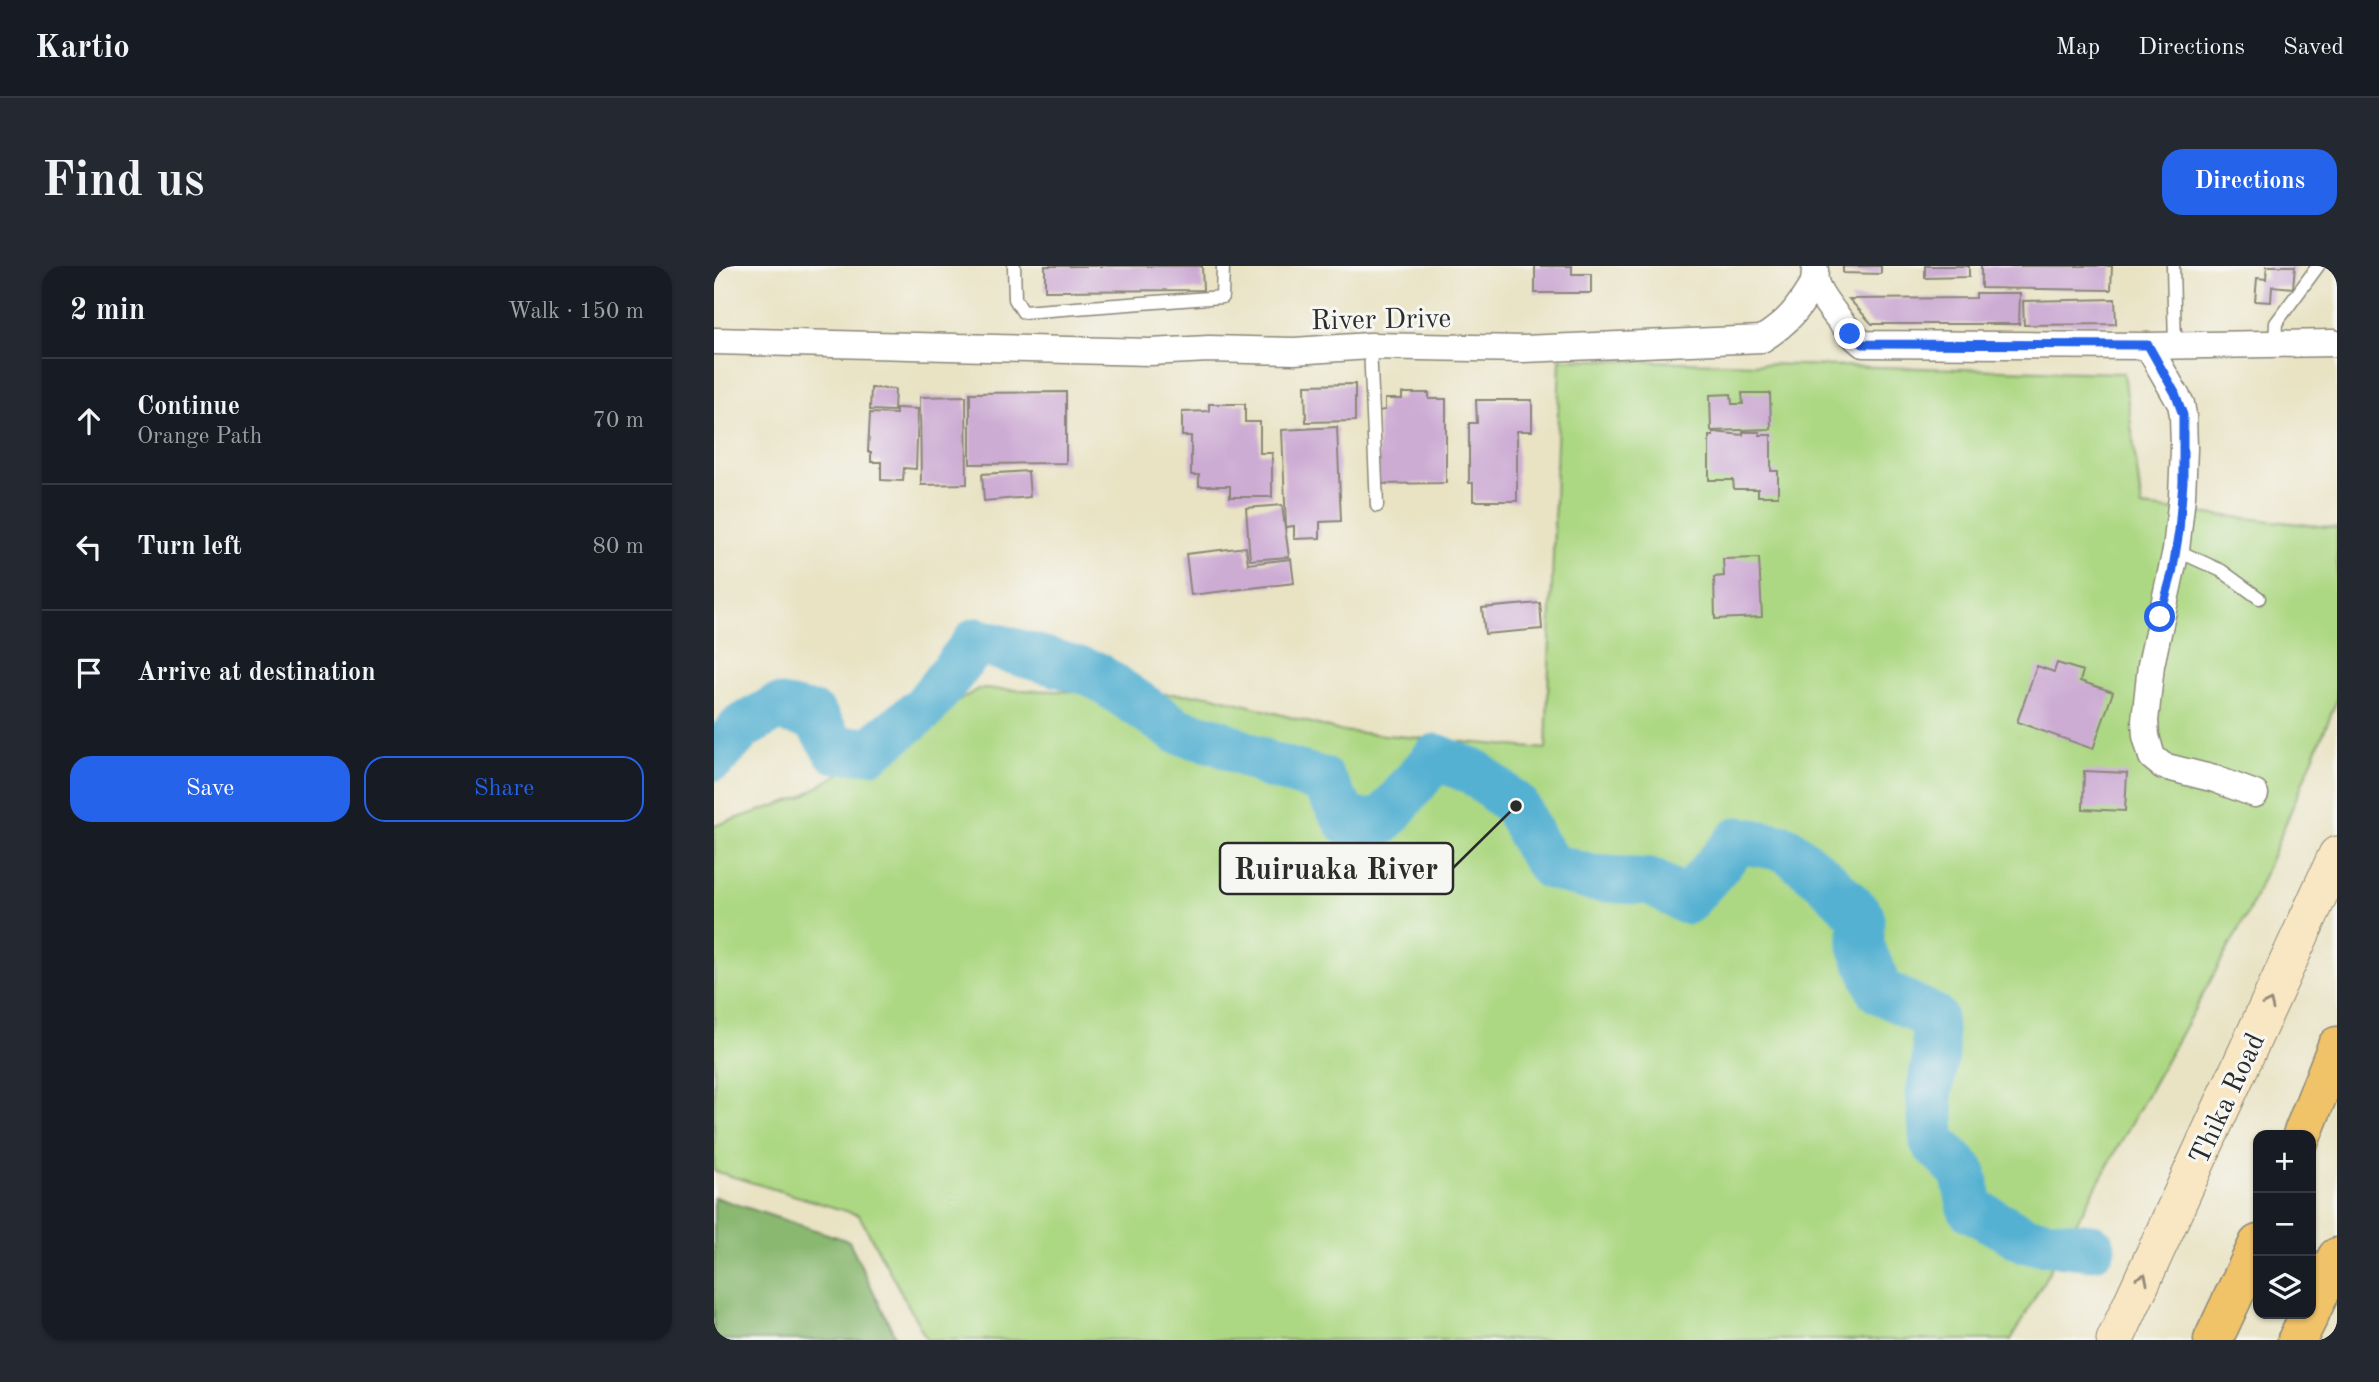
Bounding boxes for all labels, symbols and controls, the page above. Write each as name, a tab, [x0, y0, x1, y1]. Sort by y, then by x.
text: Kartio	[35, 32, 130, 65]
text: Map	[2056, 36, 2100, 60]
text: Directions	[2138, 36, 2245, 60]
text: Saved	[2283, 36, 2344, 60]
button: Directions	[2162, 149, 2337, 215]
text: Find us	[42, 158, 205, 207]
text: 2 min	[70, 296, 145, 326]
text: Walk · 150 m	[508, 300, 644, 323]
street label: River Drive	[1311, 306, 1452, 336]
route end	[1834, 318, 1865, 349]
text: Continue	[137, 394, 240, 420]
icon: ahead	[70, 402, 108, 440]
text: 70 m	[593, 409, 644, 432]
text: Orange Path	[137, 425, 262, 448]
icon: left	[70, 528, 108, 566]
text: Turn left	[137, 534, 242, 560]
text: 80 m	[593, 535, 644, 558]
route start	[2144, 601, 2175, 632]
icon: arrive	[70, 654, 108, 692]
text: Arrive at destination	[137, 660, 376, 686]
button: Save	[70, 756, 350, 822]
button: Share	[364, 756, 644, 822]
callout: Ruiruaka River	[1220, 843, 1453, 894]
text: Ruiruaka River	[1234, 856, 1438, 886]
one-way arrow	[2261, 999, 2275, 1012]
street label: Thika Road	[2186, 1029, 2271, 1169]
map controls	[2253, 1130, 2316, 1319]
button: +	[2253, 1130, 2316, 1193]
button: −	[2253, 1193, 2316, 1256]
button: layers	[2253, 1256, 2316, 1319]
one-way arrow	[2135, 1273, 2149, 1285]

